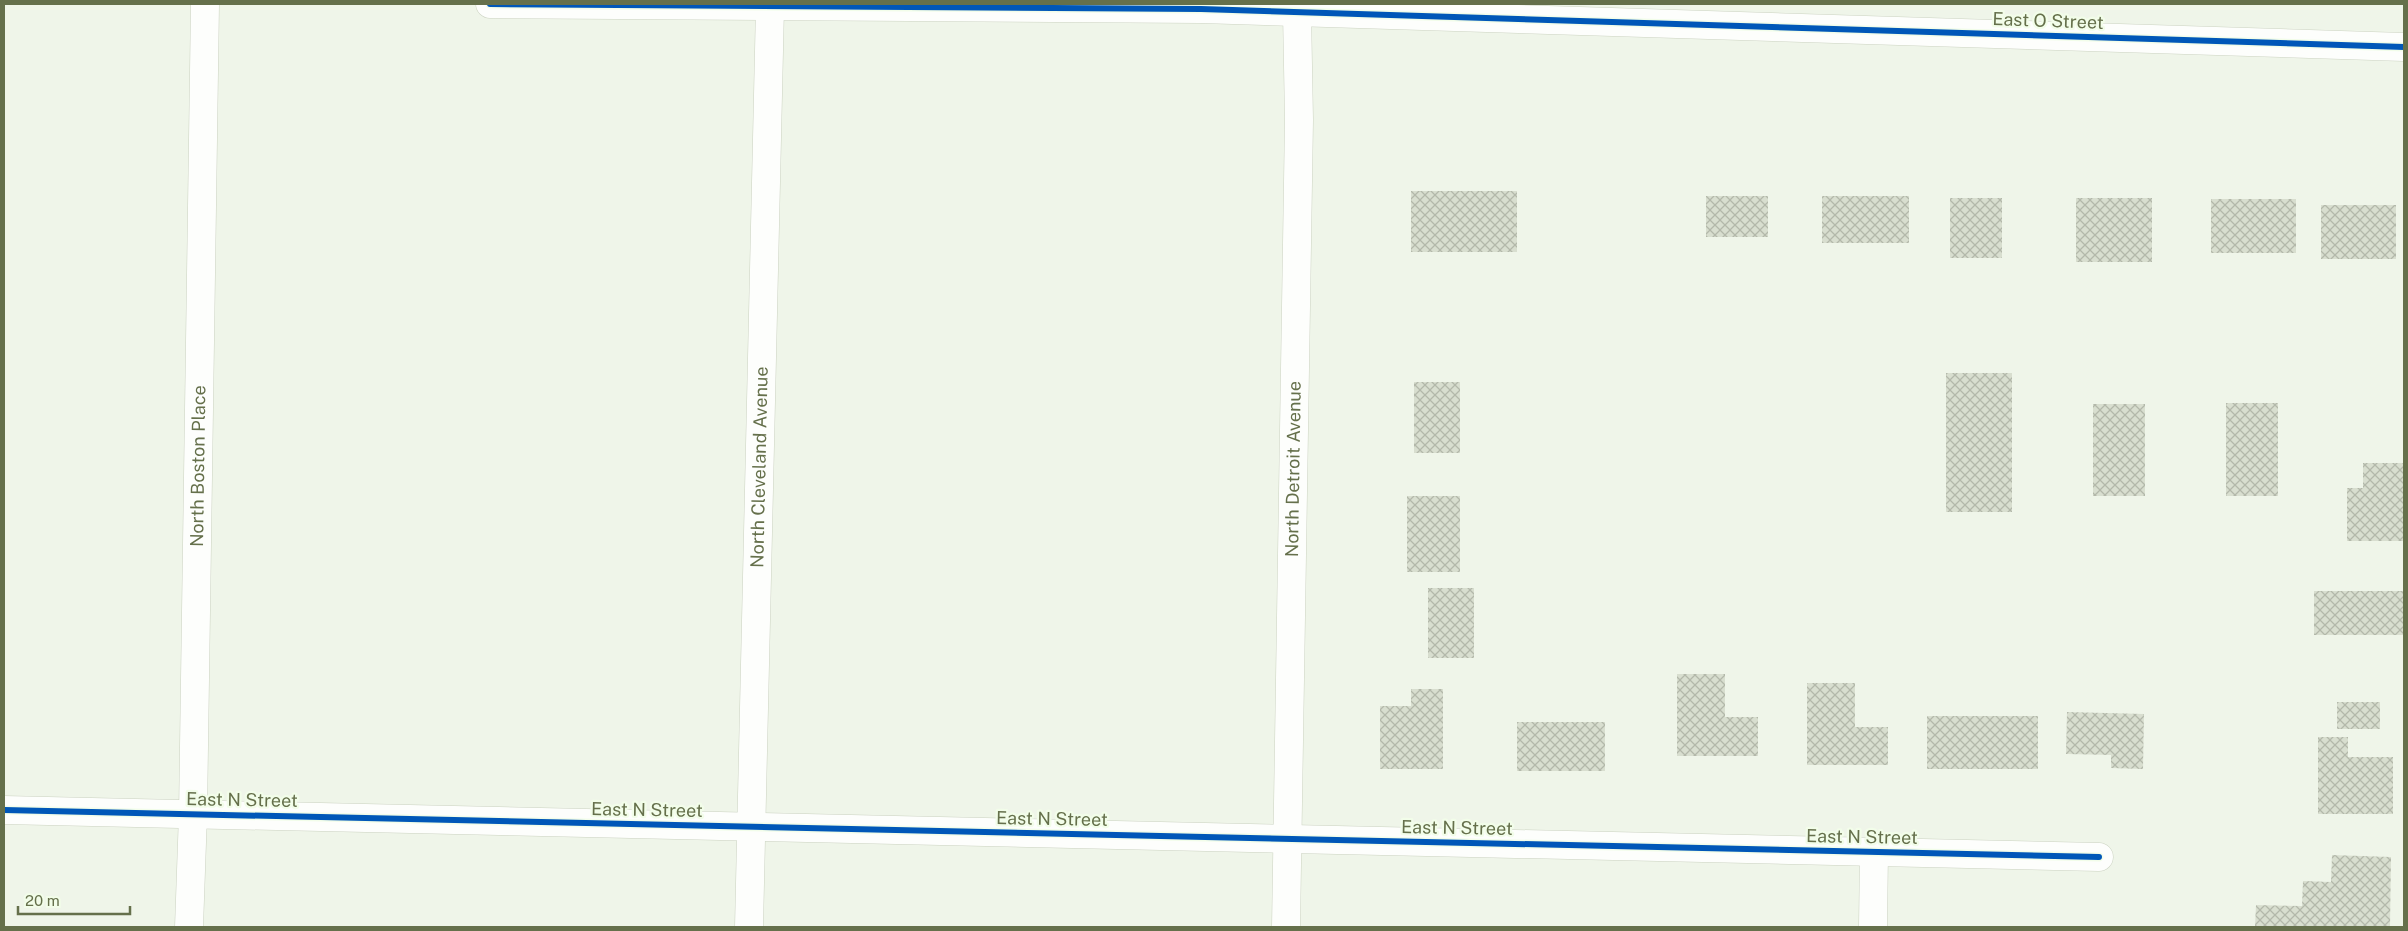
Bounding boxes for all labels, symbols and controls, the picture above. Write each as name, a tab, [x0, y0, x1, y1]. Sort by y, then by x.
street label: East O Street	[1992, 8, 2104, 33]
street label: North Cleveland Avenue	[746, 366, 772, 568]
street label: North Detroit Avenue	[1281, 381, 1305, 557]
street label: North Boston Place	[186, 385, 209, 547]
street label: East N Street	[186, 788, 298, 811]
street label: East N Street	[591, 798, 703, 821]
street label: East N Street	[996, 807, 1108, 830]
street label: East N Street	[1401, 816, 1513, 839]
street label: East N Street	[1806, 825, 1918, 848]
scale bar	[18, 884, 130, 916]
text: 20 m	[25, 892, 60, 909]

